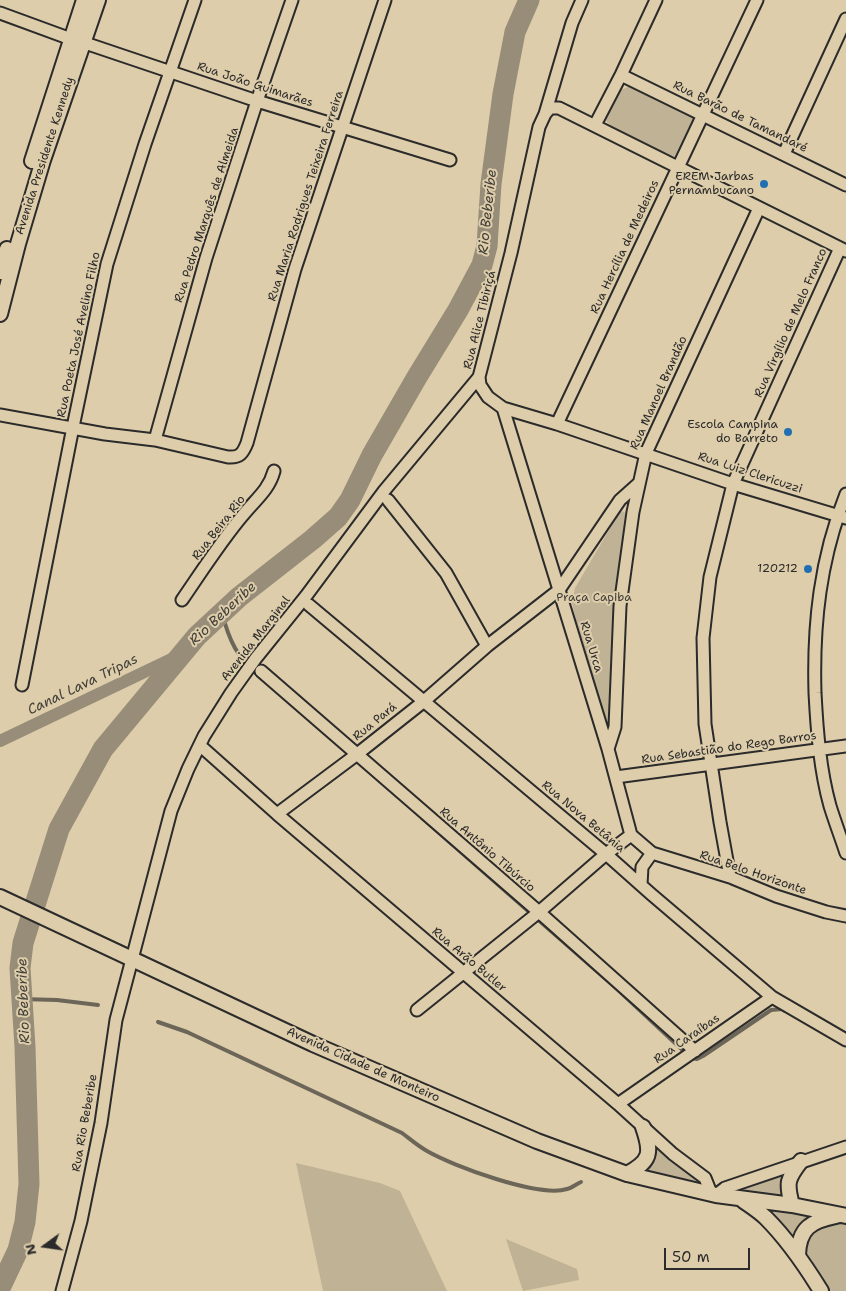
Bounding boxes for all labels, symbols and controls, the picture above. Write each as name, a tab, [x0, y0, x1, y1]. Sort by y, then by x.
street label: Rua João Guimarães	[195, 59, 315, 111]
street label: Avenida Presidente Kennedy	[13, 75, 77, 237]
street label: Rua Barão de Tamandaré	[670, 78, 810, 156]
street label: Rua Maria Rodrigues Teixeira Ferreira	[265, 89, 347, 303]
street label: Rua Pedro Marquês de Almeida	[172, 125, 242, 305]
water label: Rio Beberibe	[475, 169, 501, 255]
place label: EREM Jarbas Pernambucano	[669, 170, 754, 198]
street label: Rua Hercília de Medeiros	[588, 178, 662, 316]
marker: EREM Jarbas Pernambucano	[758, 178, 770, 190]
street label: Rua Virgílio de Melo Franco	[752, 246, 830, 400]
street label: Rua Poeta José Avelino Filho	[54, 251, 104, 419]
street label: Rua Alice Tibiriçá	[461, 269, 499, 371]
street label: Rua Manoel Brandão	[627, 334, 691, 452]
place label: Escola Campina do Barreto	[687, 418, 778, 446]
marker: Escola Campina do Barreto	[782, 426, 794, 438]
street label: Rua Luiz Clericuzzi	[696, 449, 804, 497]
street label: Rua Beira Rio	[189, 493, 249, 563]
place label: 120212	[757, 562, 798, 576]
marker: 120212	[802, 563, 814, 575]
water label: Rio Beberibe	[186, 579, 260, 649]
park label: Praça Capiba	[556, 591, 632, 605]
street label: Avenida Marginal	[218, 594, 294, 684]
street label: Rua Urca	[576, 620, 606, 674]
water label: Canal Lava Tripas	[25, 651, 141, 719]
street label: Rua Pará	[350, 700, 400, 744]
street label: Rua Sebastião do Rego Barros	[641, 729, 817, 767]
street label: Rua Nova Betânia	[538, 778, 628, 856]
street label: Rua Antônio Tibúrcio	[436, 805, 538, 895]
street label: Rua Belo Horizonte	[698, 848, 808, 898]
street label: Rua Arão Butler	[429, 925, 509, 995]
water label: Rio Beberibe	[14, 958, 34, 1044]
street label: Rua Caraíbas	[651, 1011, 723, 1067]
street label: Avenida Cidade de Monteiro	[284, 1025, 442, 1105]
street label: Rua Rio Beberibe	[69, 1073, 101, 1173]
north arrow	[20, 1221, 70, 1271]
scale bar	[666, 1238, 752, 1270]
text: N	[20, 1242, 41, 1257]
text: 50 m	[672, 1247, 710, 1267]

